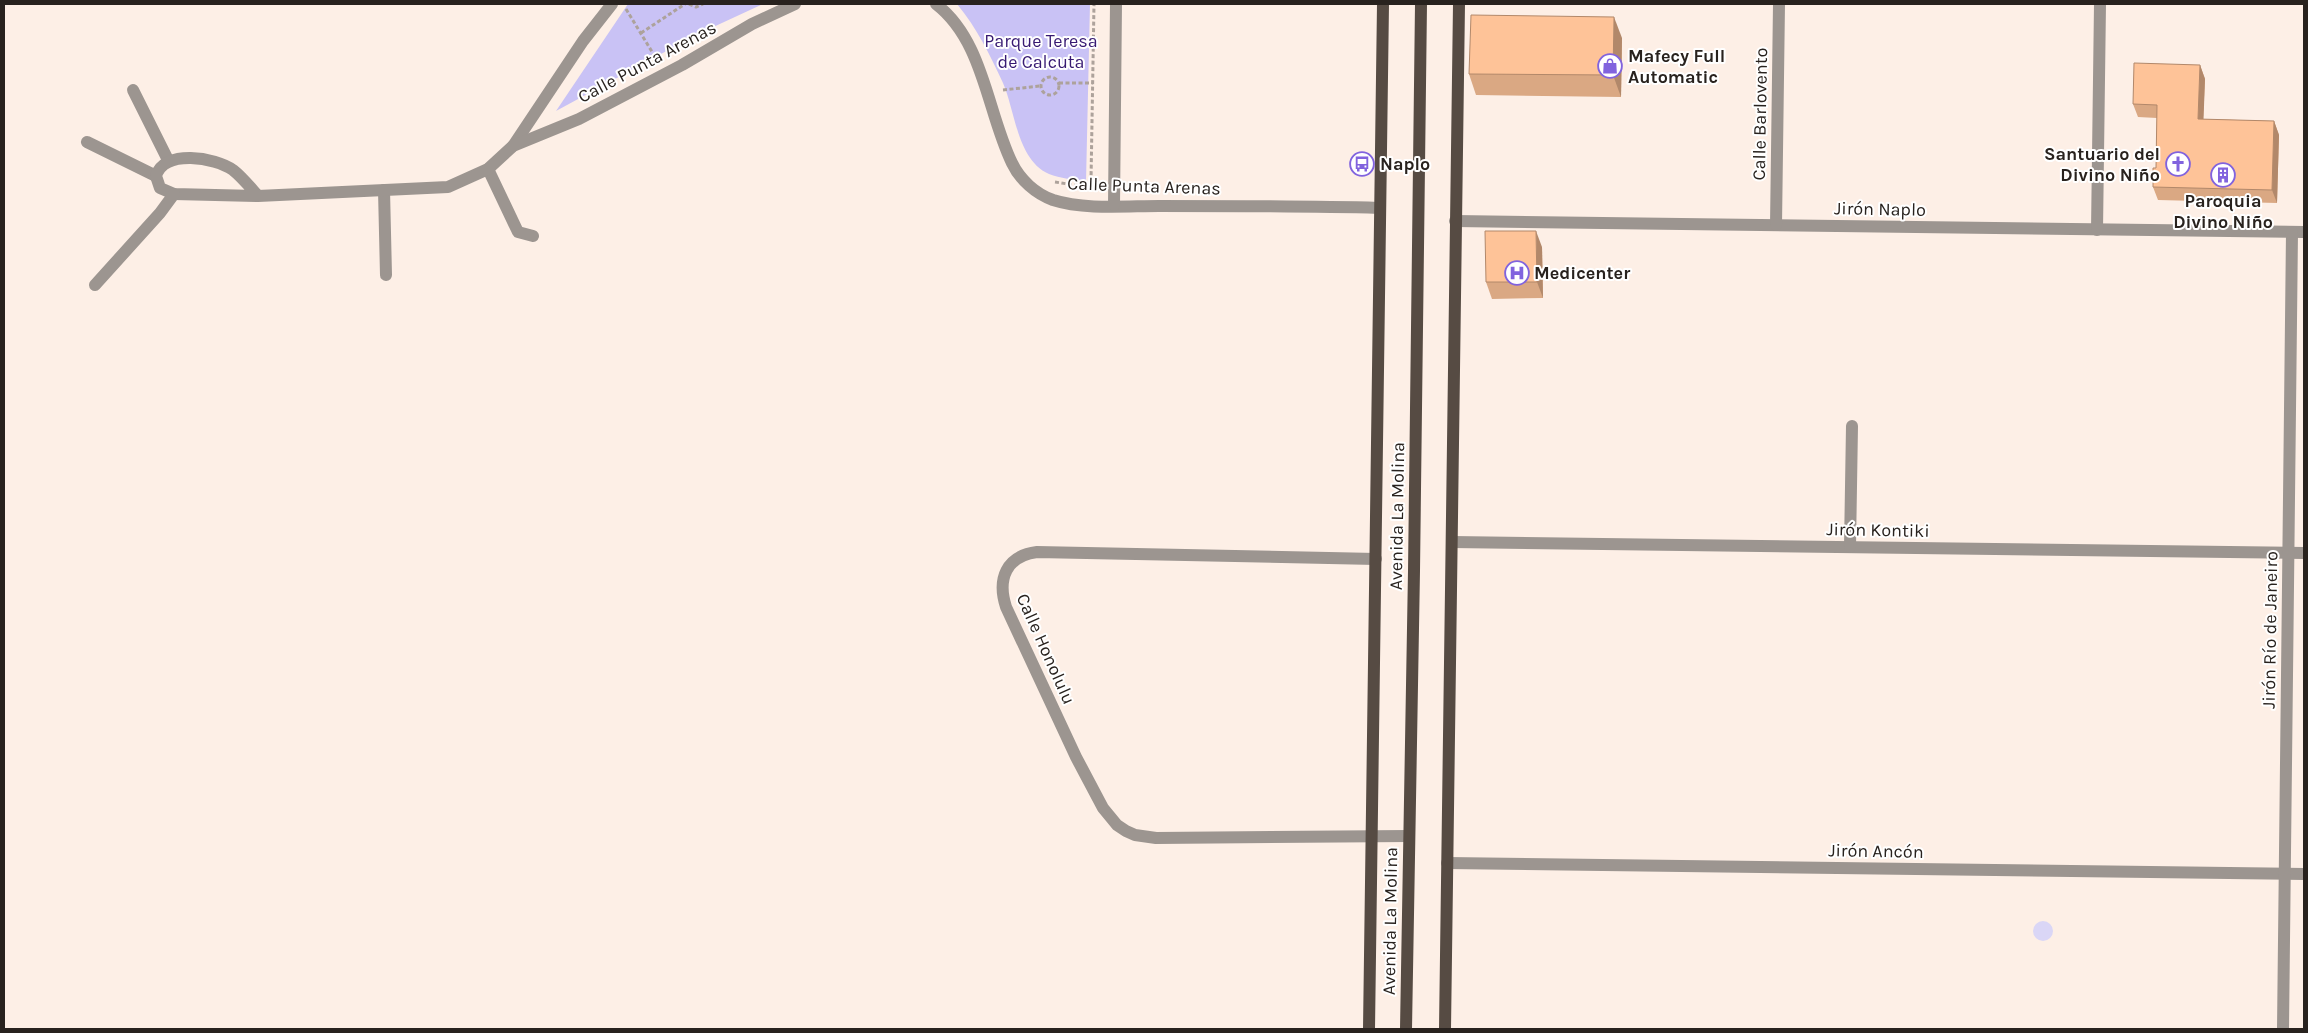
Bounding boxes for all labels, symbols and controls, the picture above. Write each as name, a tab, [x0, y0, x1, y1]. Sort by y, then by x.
street label: Calle Punta Arenas	[574, 16, 720, 108]
park label: Parque Teresa de Calcuta	[984, 30, 1098, 73]
place label: Mafecy Full Automatic	[1628, 45, 1725, 88]
street label: Calle Barlovento	[1748, 47, 1772, 181]
shop icon: Mafecy Full Automatic	[1597, 53, 1623, 79]
place label: Santuario del Divino Niño	[2044, 143, 2160, 186]
bus stop icon: Naplo	[1349, 151, 1375, 177]
church icon: Santuario del Divino Niño	[2165, 151, 2191, 177]
place label: Naplo	[1380, 153, 1430, 175]
building icon: Paroquia Divino Niño	[2210, 162, 2236, 188]
street label: Calle Punta Arenas	[1067, 172, 1221, 200]
place label: Paroquia Divino Niño	[2173, 190, 2273, 233]
street label: Jirón Naplo	[1834, 197, 1926, 221]
hospital icon: Medicenter	[1504, 260, 1530, 286]
place label: Medicenter	[1534, 262, 1630, 284]
street label: Avenida La Molina	[1385, 442, 1409, 590]
street label: Jirón Kontiki	[1826, 518, 1930, 542]
street label: Jirón Río de Janeiro	[2258, 551, 2282, 709]
street label: Calle Honolulu	[1012, 590, 1080, 708]
street label: Jirón Ancón	[1828, 839, 1924, 863]
street label: Avenida La Molina	[1378, 847, 1402, 995]

